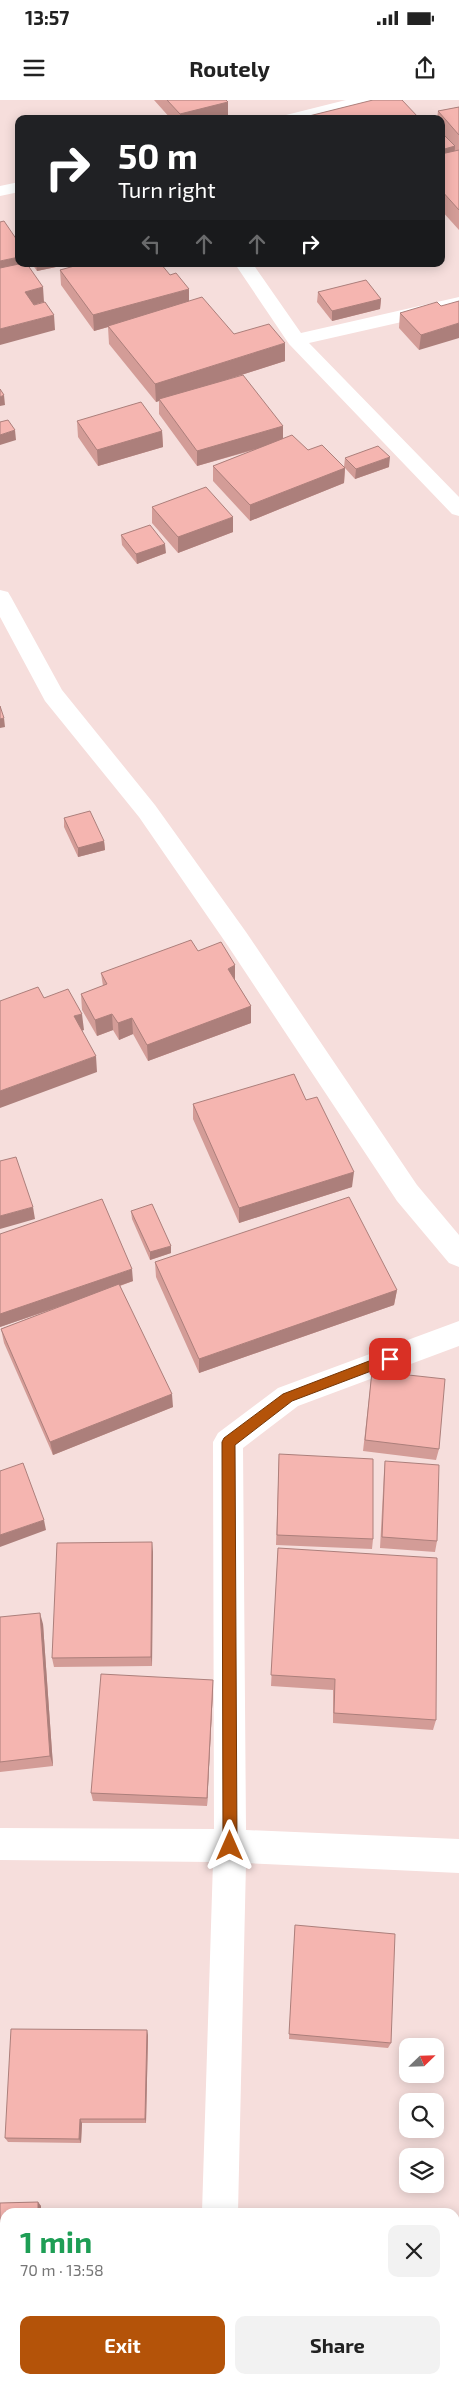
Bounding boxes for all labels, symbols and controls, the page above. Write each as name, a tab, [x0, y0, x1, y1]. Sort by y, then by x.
text: 13:57	[25, 6, 69, 29]
icon: menu	[20, 54, 48, 82]
icon: share	[411, 54, 439, 82]
text: Routely	[189, 55, 270, 81]
text: 50 m	[118, 134, 198, 176]
icon: right	[35, 135, 100, 200]
text: Turn right	[118, 176, 216, 202]
icon: left	[137, 230, 165, 258]
icon: ahead	[190, 230, 218, 258]
icon: ahead	[243, 230, 271, 258]
icon: right	[296, 230, 324, 258]
pin	[369, 1338, 411, 1380]
icon: arrive	[376, 1345, 404, 1373]
position arrow	[203, 1819, 255, 1871]
north arrow	[399, 2038, 444, 2082]
map controls	[399, 2038, 444, 2193]
button: search	[399, 2093, 444, 2138]
button: layers	[399, 2148, 444, 2193]
text: 1 min	[20, 2223, 92, 2259]
button: close	[388, 2225, 440, 2277]
text: 70 m · 13:58	[20, 2260, 104, 2279]
button: Exit	[20, 2316, 225, 2374]
button: Share	[235, 2316, 440, 2374]

